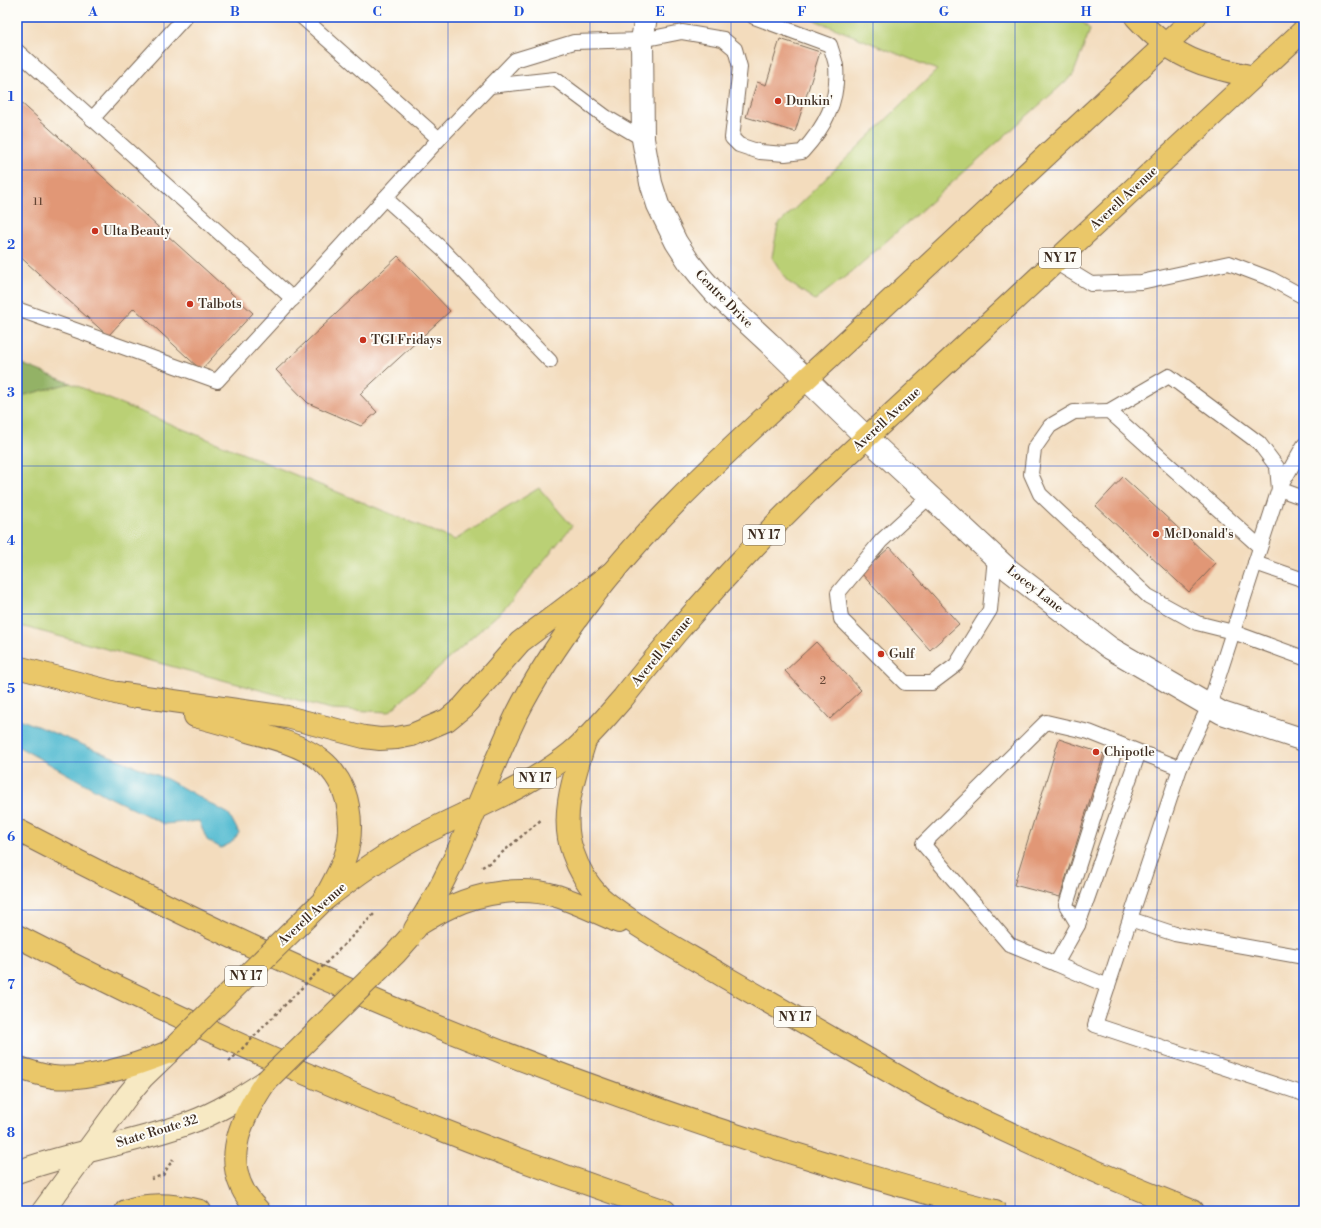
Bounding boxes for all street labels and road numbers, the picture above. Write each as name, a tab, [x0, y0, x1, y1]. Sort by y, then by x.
street label: Averell Avenue	[1086, 162, 1161, 234]
road number: NY 17	[1039, 248, 1081, 268]
street label: Centre Drive	[692, 267, 757, 332]
street label: Averell Avenue	[849, 383, 924, 455]
road number: NY 17	[743, 525, 785, 545]
street label: Locey Lane	[1003, 562, 1067, 616]
street label: Averell Avenue	[627, 612, 696, 690]
road number: NY 17	[514, 768, 556, 788]
street label: Averell Avenue	[274, 879, 350, 950]
road number: NY 17	[225, 966, 267, 986]
road number: NY 17	[774, 1007, 816, 1027]
street label: State Route 32	[114, 1111, 200, 1151]

